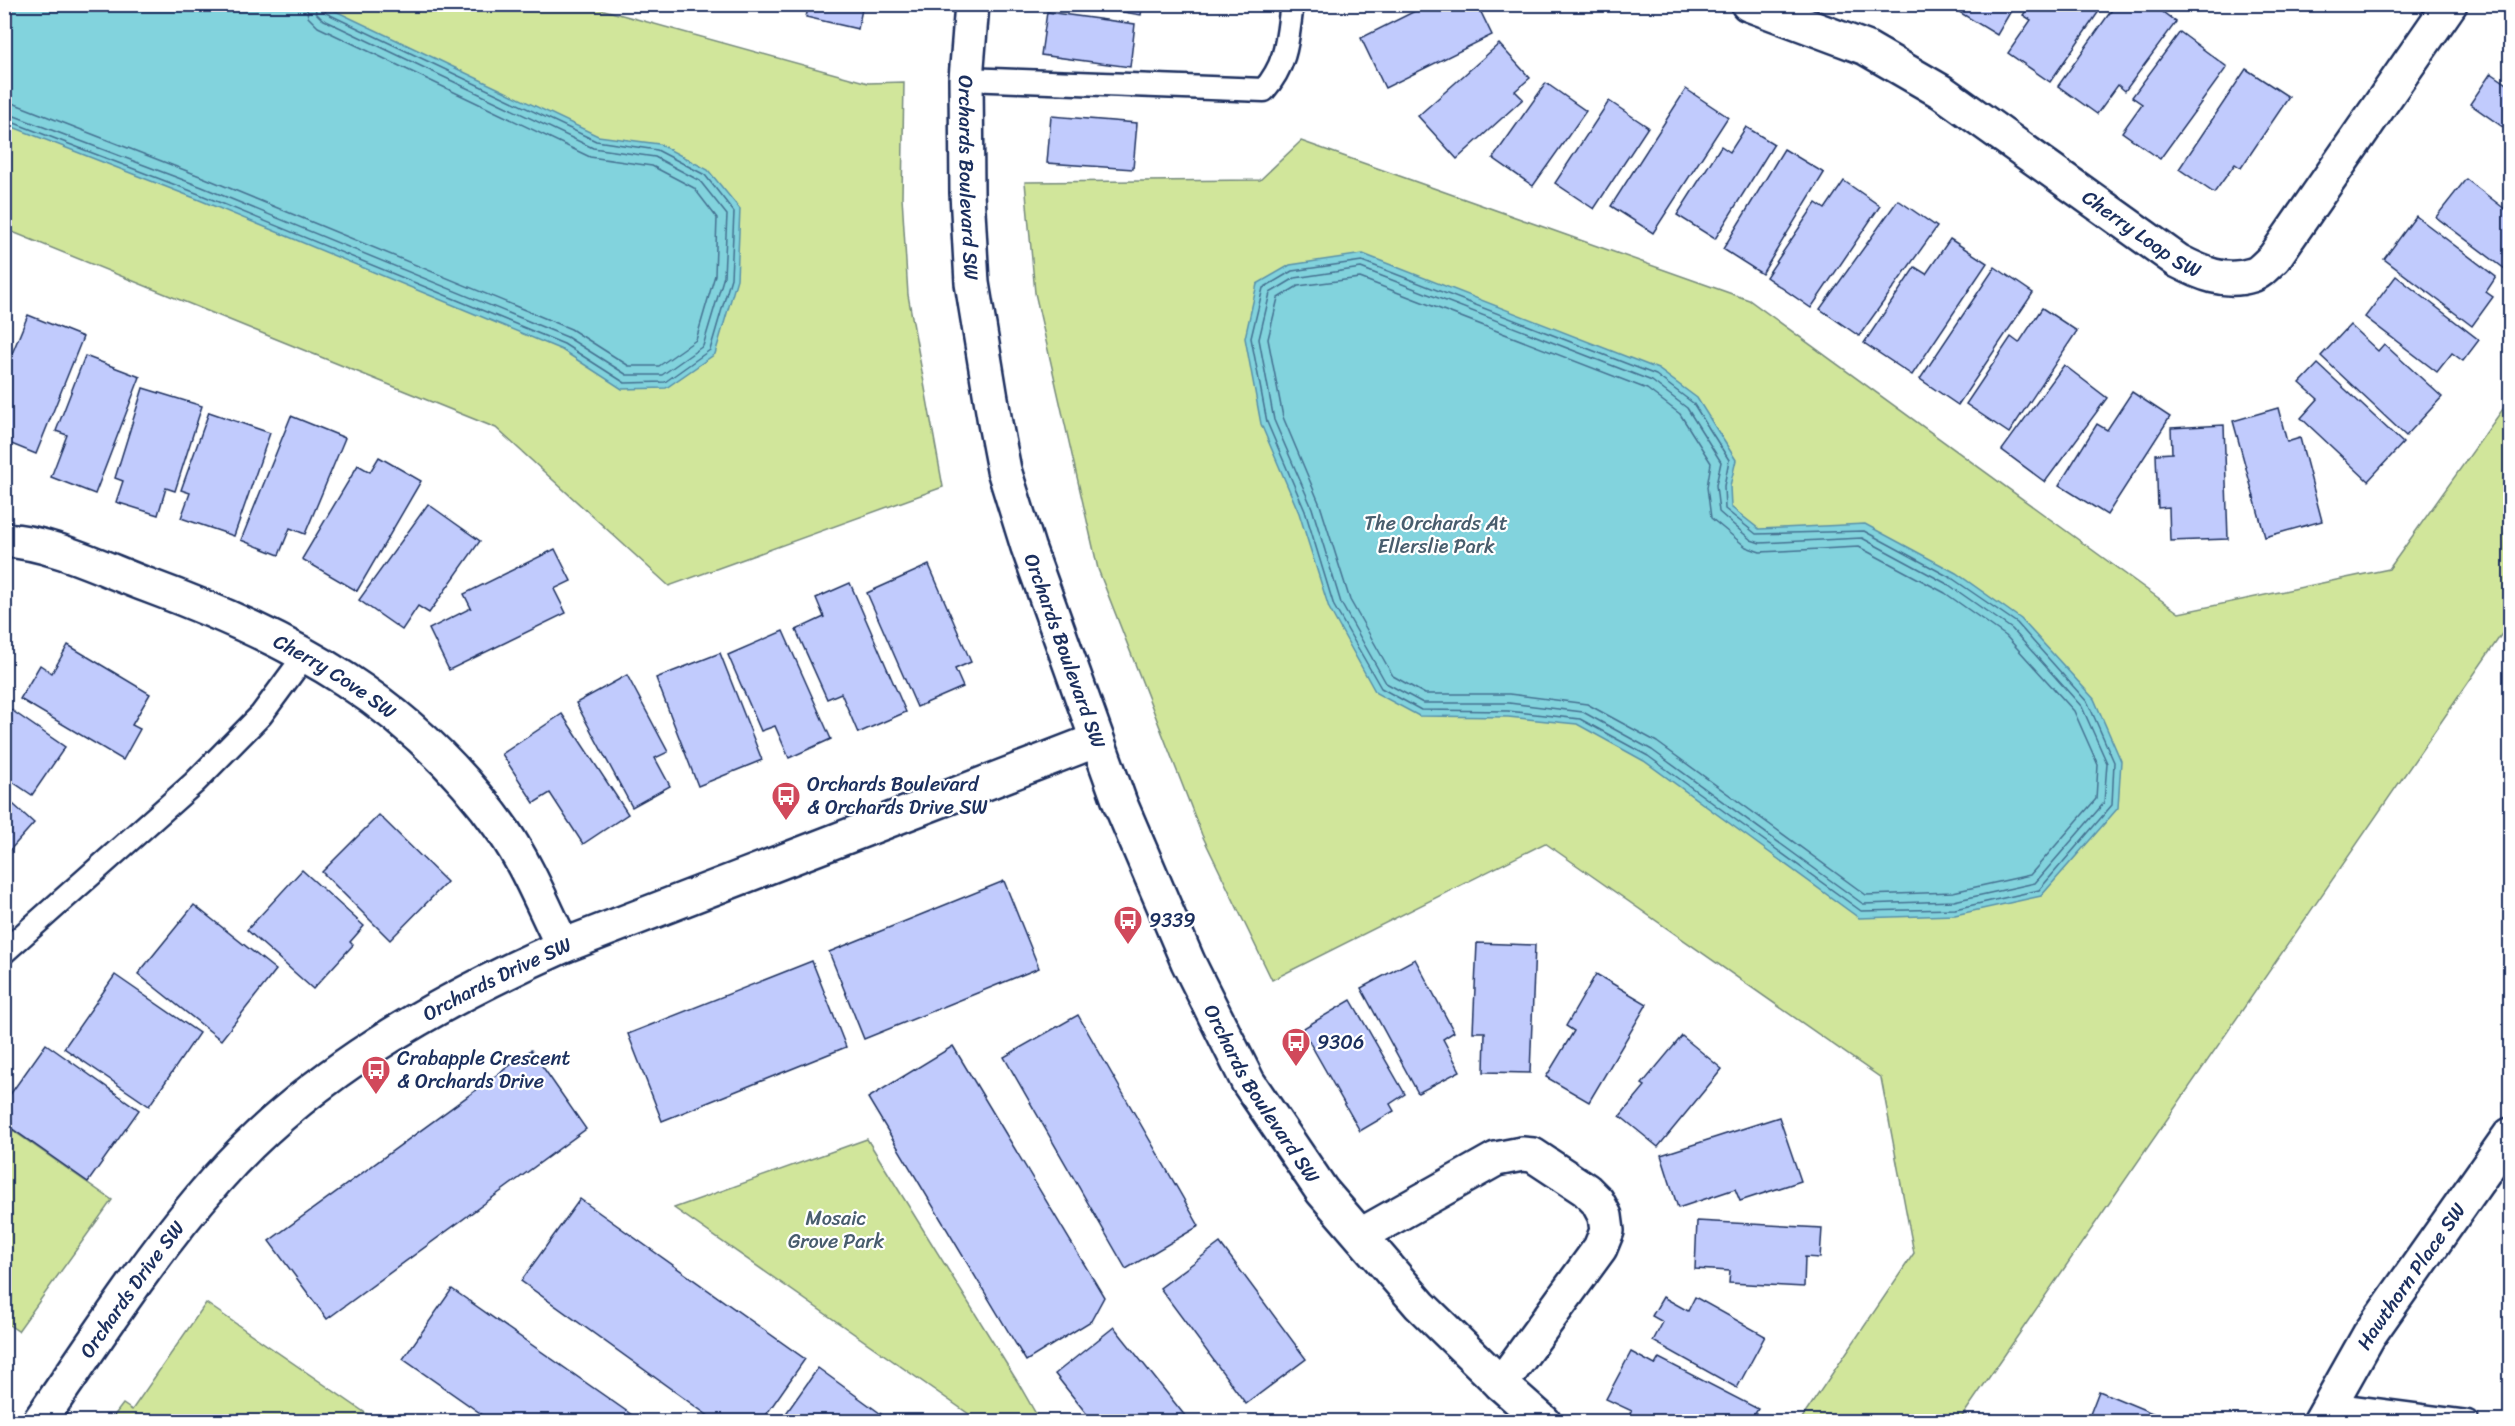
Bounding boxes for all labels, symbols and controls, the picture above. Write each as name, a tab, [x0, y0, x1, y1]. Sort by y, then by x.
street label: Orchards Boulevard SW	[948, 75, 989, 281]
street label: Cherry Loop SW	[2074, 181, 2207, 288]
park label: The Orchards At Ellerslie Park	[1364, 506, 1508, 564]
street label: Orchards Boulevard SW	[1014, 549, 1116, 754]
street label: Cherry Cove SW	[267, 624, 404, 728]
place label: Orchards Boulevard & Orchards Drive SW	[807, 767, 988, 825]
bus stop icon: Orchards Boulevard & Orchards Drive SW	[770, 780, 802, 822]
place label: 9339	[1149, 903, 1196, 938]
bus stop icon: 9339	[1112, 904, 1144, 946]
street label: Orchards Drive SW	[416, 927, 577, 1031]
street label: Orchards Boulevard SW	[1194, 998, 1329, 1191]
place label: 9306	[1317, 1025, 1364, 1060]
bus stop icon: 9306	[1280, 1026, 1312, 1068]
place label: Crabapple Crescent & Orchards Drive	[397, 1041, 570, 1099]
bus stop icon: Crabapple Crescent & Orchards Drive	[360, 1054, 392, 1096]
street label: Hawthorn Place SW	[2347, 1195, 2475, 1357]
park label: Mosaic Grove Park	[788, 1201, 884, 1259]
street label: Orchards Drive SW	[70, 1213, 194, 1366]

